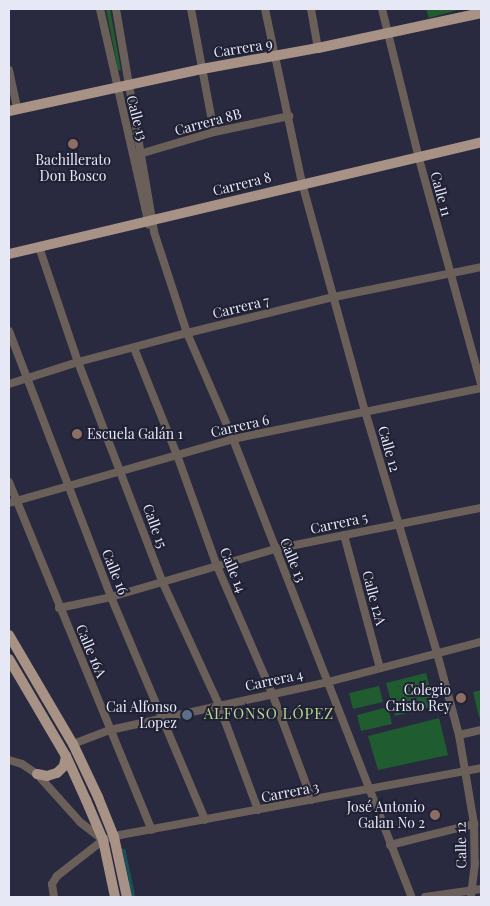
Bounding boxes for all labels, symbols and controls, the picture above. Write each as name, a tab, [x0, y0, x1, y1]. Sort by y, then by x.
street label: Carrera 9	[212, 35, 274, 61]
street label: Calle 13	[123, 93, 151, 143]
street label: Carrera 8B	[173, 105, 243, 139]
marker: Bachillerato Don Bosco	[67, 138, 79, 150]
place label: Bachillerato Don Bosco	[35, 152, 111, 184]
street label: Carrera 8	[211, 169, 273, 199]
street label: Calle 11	[427, 170, 455, 218]
street label: Carrera 7	[211, 292, 271, 322]
street label: Carrera 6	[209, 411, 271, 441]
street label: Calle 12	[374, 424, 404, 474]
place label: Escuela Galán 1	[87, 426, 183, 442]
marker: Escuela Galán 1	[71, 428, 83, 440]
street label: Calle 15	[139, 502, 171, 550]
street label: Carrera 5	[309, 509, 369, 537]
street label: Calle 13	[277, 535, 309, 585]
street label: Calle 14	[216, 545, 250, 595]
street label: Calle 16	[98, 547, 132, 597]
street label: Calle 12A	[359, 569, 389, 627]
street label: Calle 16A	[72, 622, 110, 680]
street label: Carrera 4	[243, 666, 305, 694]
place label: Colegio Cristo Rey	[386, 682, 451, 714]
marker: Colegio Cristo Rey	[455, 692, 467, 704]
place label: Cai Alfonso Lopez	[106, 699, 177, 732]
district label: ALFONSO LÓPEZ	[202, 705, 336, 723]
marker: Cai Alfonso Lopez	[181, 709, 193, 721]
street label: Carrera 3	[260, 778, 320, 806]
place label: José Antonio Galan No 2	[346, 799, 425, 832]
marker: José Antonio Galan No 2	[429, 809, 441, 821]
street label: Calle 12	[452, 821, 470, 869]

